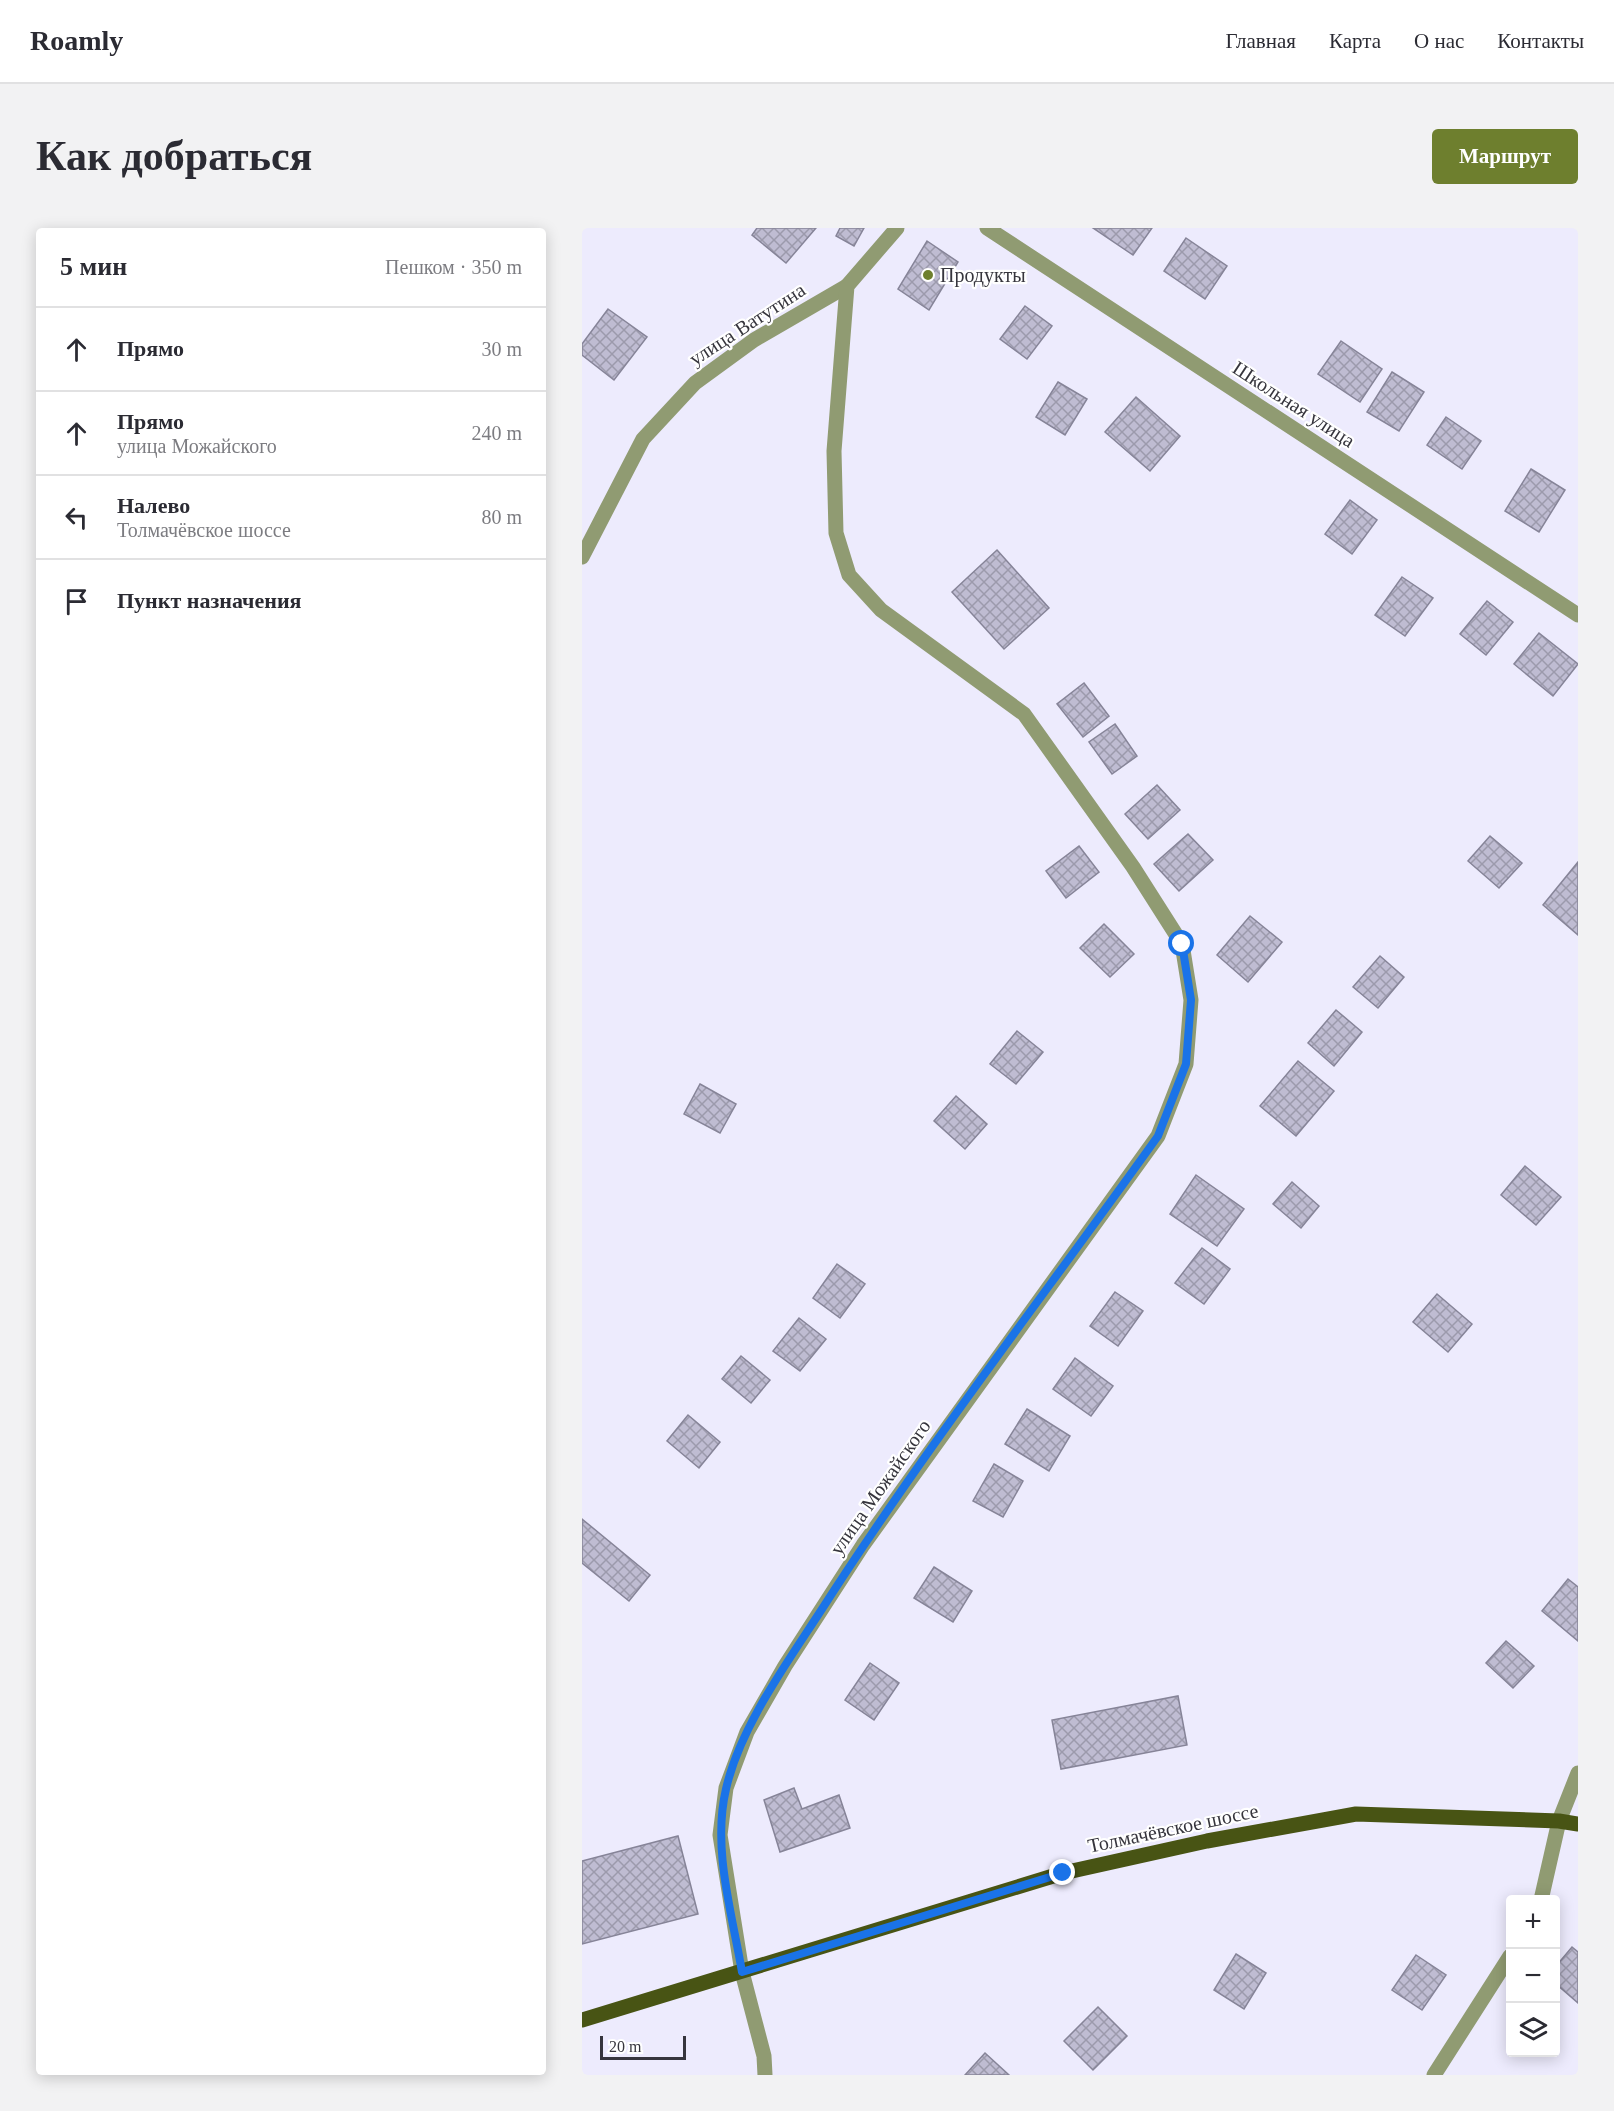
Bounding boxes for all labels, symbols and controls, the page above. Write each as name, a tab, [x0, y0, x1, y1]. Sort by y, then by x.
text: Roamly	[30, 25, 123, 56]
text: Главная	[1226, 29, 1296, 53]
text: Карта	[1329, 29, 1381, 53]
text: О нас	[1414, 29, 1464, 53]
text: Контакты	[1497, 29, 1584, 53]
button: Маршрут	[1432, 129, 1578, 184]
text: Как добраться	[36, 133, 312, 179]
text: 5 мин	[60, 252, 127, 281]
text: Пешком · 350 m	[385, 256, 522, 278]
place label: Продукты	[940, 264, 1026, 287]
marker: Продукты	[921, 268, 935, 282]
street label: улица Ватутина	[685, 278, 810, 370]
icon: ahead	[60, 333, 93, 366]
text: Прямо	[117, 336, 184, 361]
text: 30 m	[481, 338, 522, 360]
street label: Школьная улица	[1228, 356, 1359, 452]
text: Прямо	[117, 409, 184, 434]
icon: ahead	[60, 417, 93, 450]
text: 240 m	[471, 422, 522, 444]
text: улица Можайского	[117, 435, 277, 457]
text: Налево	[117, 493, 190, 518]
icon: left	[60, 501, 93, 534]
text: 80 m	[481, 506, 522, 528]
text: Толмачёвское шоссе	[117, 519, 291, 541]
icon: arrive	[60, 585, 93, 618]
text: Пункт назначения	[117, 588, 302, 613]
route start	[1168, 930, 1194, 956]
street label: улица Можайского	[825, 1415, 936, 1559]
street label: Толмачёвское шоссе	[1086, 1799, 1260, 1857]
route end	[1049, 1859, 1075, 1885]
map controls	[1506, 1895, 1560, 2057]
button: +	[1506, 1895, 1560, 1949]
button: −	[1506, 1949, 1560, 2003]
button: layers	[1506, 2003, 1560, 2057]
scale bar	[600, 2033, 686, 2060]
text: 20 m	[609, 2038, 641, 2055]

